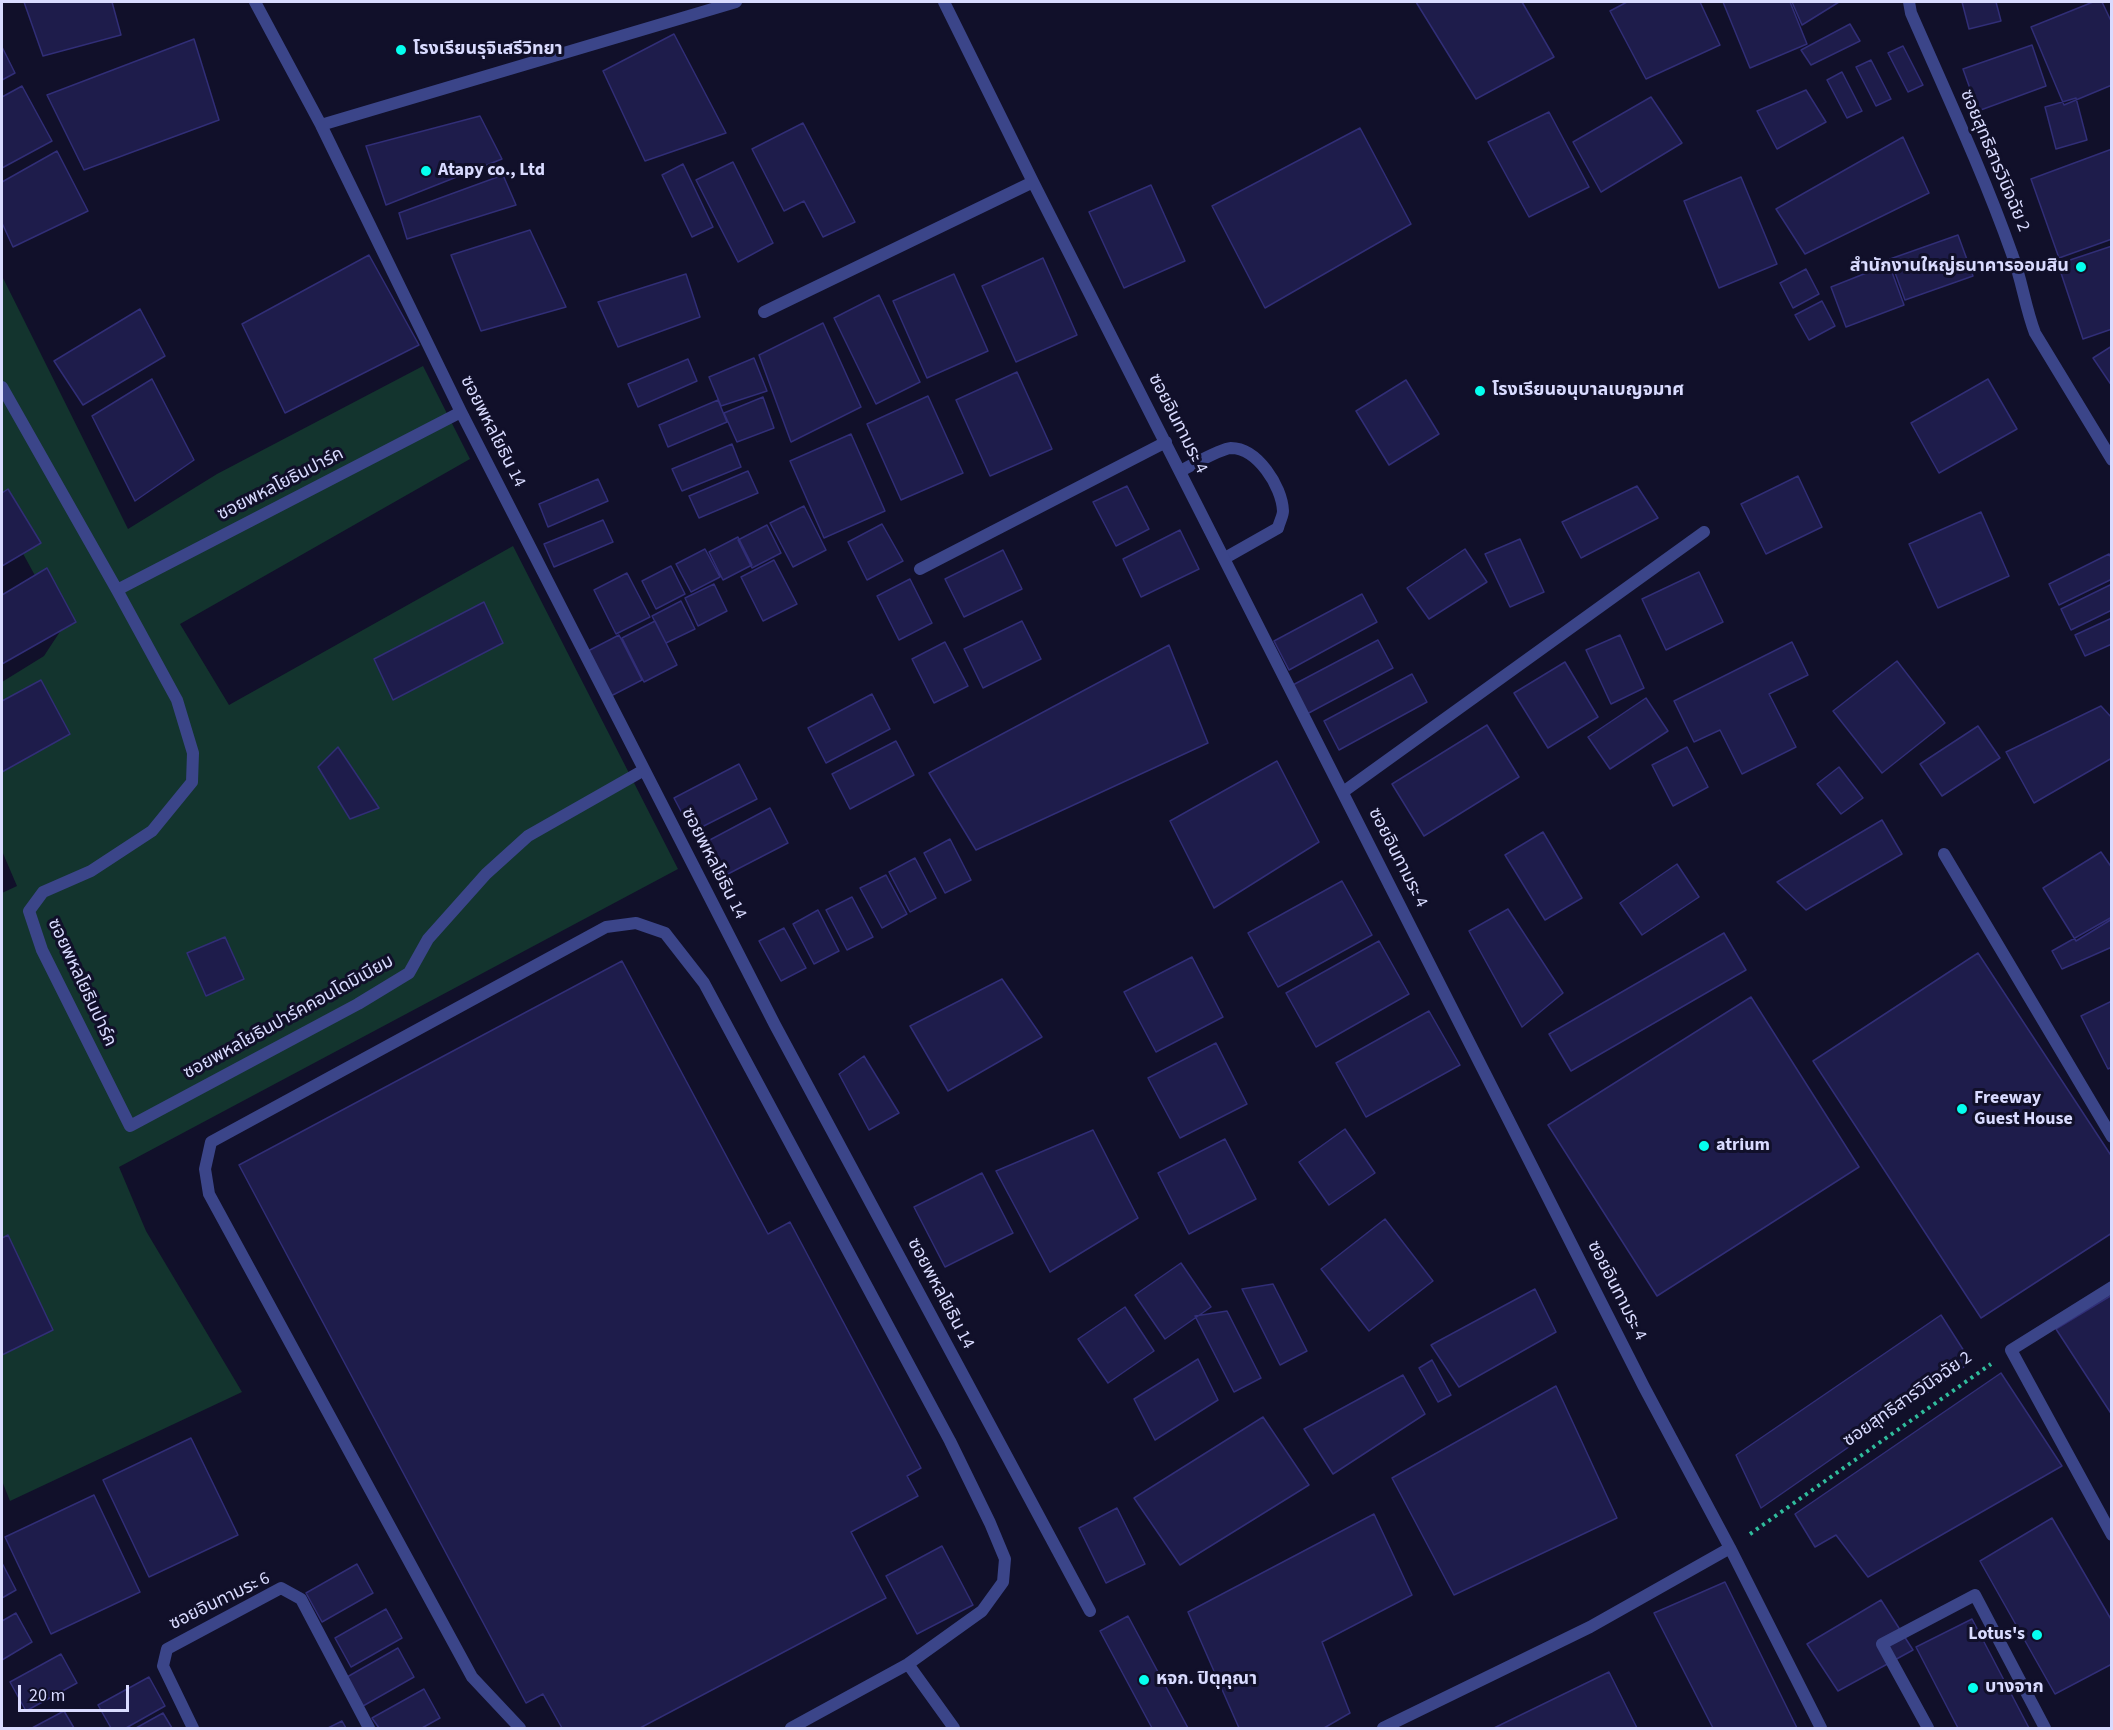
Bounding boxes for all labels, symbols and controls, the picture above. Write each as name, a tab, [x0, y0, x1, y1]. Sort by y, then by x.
place label: โรงเรียนรุจิเสรีวิทยา	[413, 39, 563, 61]
marker: โรงเรียนรุจิเสรีวิทยา	[394, 43, 408, 57]
street label: ซอยสุทธิสารวินิจฉัย 2	[1954, 87, 2034, 235]
place label: Atapy co., Ltd	[438, 160, 545, 182]
marker: Atapy co., Ltd	[419, 164, 433, 178]
place label: สำนักงานใหญ่ธนาคารออมสิน	[1850, 256, 2069, 278]
marker: สำนักงานใหญ่ธนาคารออมสิน	[2074, 260, 2088, 274]
street label: ซอยอินทามระ 4	[1143, 370, 1211, 478]
street label: ซอยพหลโยธิน 14	[455, 373, 529, 491]
place label: โรงเรียนอนุบาลเบญจมาศ	[1492, 380, 1684, 402]
marker: โรงเรียนอนุบาลเบญจมาศ	[1473, 384, 1487, 398]
street label: ซอยพหลโยธินปาร์ค	[214, 444, 348, 526]
street label: ซอยอินทามระ 4	[1363, 804, 1431, 912]
street label: ซอยพหลโยธิน 14	[676, 805, 750, 923]
street label: ซอยพหลโยธินปาร์ค	[42, 915, 120, 1051]
street label: ซอยพหลโยธินปาร์คคอนโดมิเนียม	[180, 951, 398, 1085]
place label: Freeway Guest House	[1974, 1088, 2073, 1130]
marker: Freeway Guest House	[1955, 1102, 1969, 1116]
place label: atrium	[1716, 1135, 1770, 1157]
marker: atrium	[1697, 1139, 1711, 1153]
street label: ซอยพหลโยธิน 14	[902, 1235, 978, 1353]
street label: ซอยอินทามระ 4	[1582, 1237, 1650, 1345]
street label: ซอยสุทธิสารวินิจฉัย 2	[1840, 1348, 1976, 1452]
street label: ซอยอินทามระ 6	[166, 1568, 274, 1636]
place label: Lotus's	[1968, 1624, 2025, 1646]
marker: Lotus's	[2030, 1628, 2044, 1642]
place label: หจก. ปิตุคุณา	[1156, 1669, 1257, 1691]
scale bar	[21, 1673, 132, 1711]
marker: หจก. ปิตุคุณา	[1137, 1673, 1151, 1687]
place label: บางจาก	[1985, 1677, 2044, 1699]
marker: บางจาก	[1966, 1681, 1980, 1695]
text: 20 m	[29, 1683, 65, 1708]

